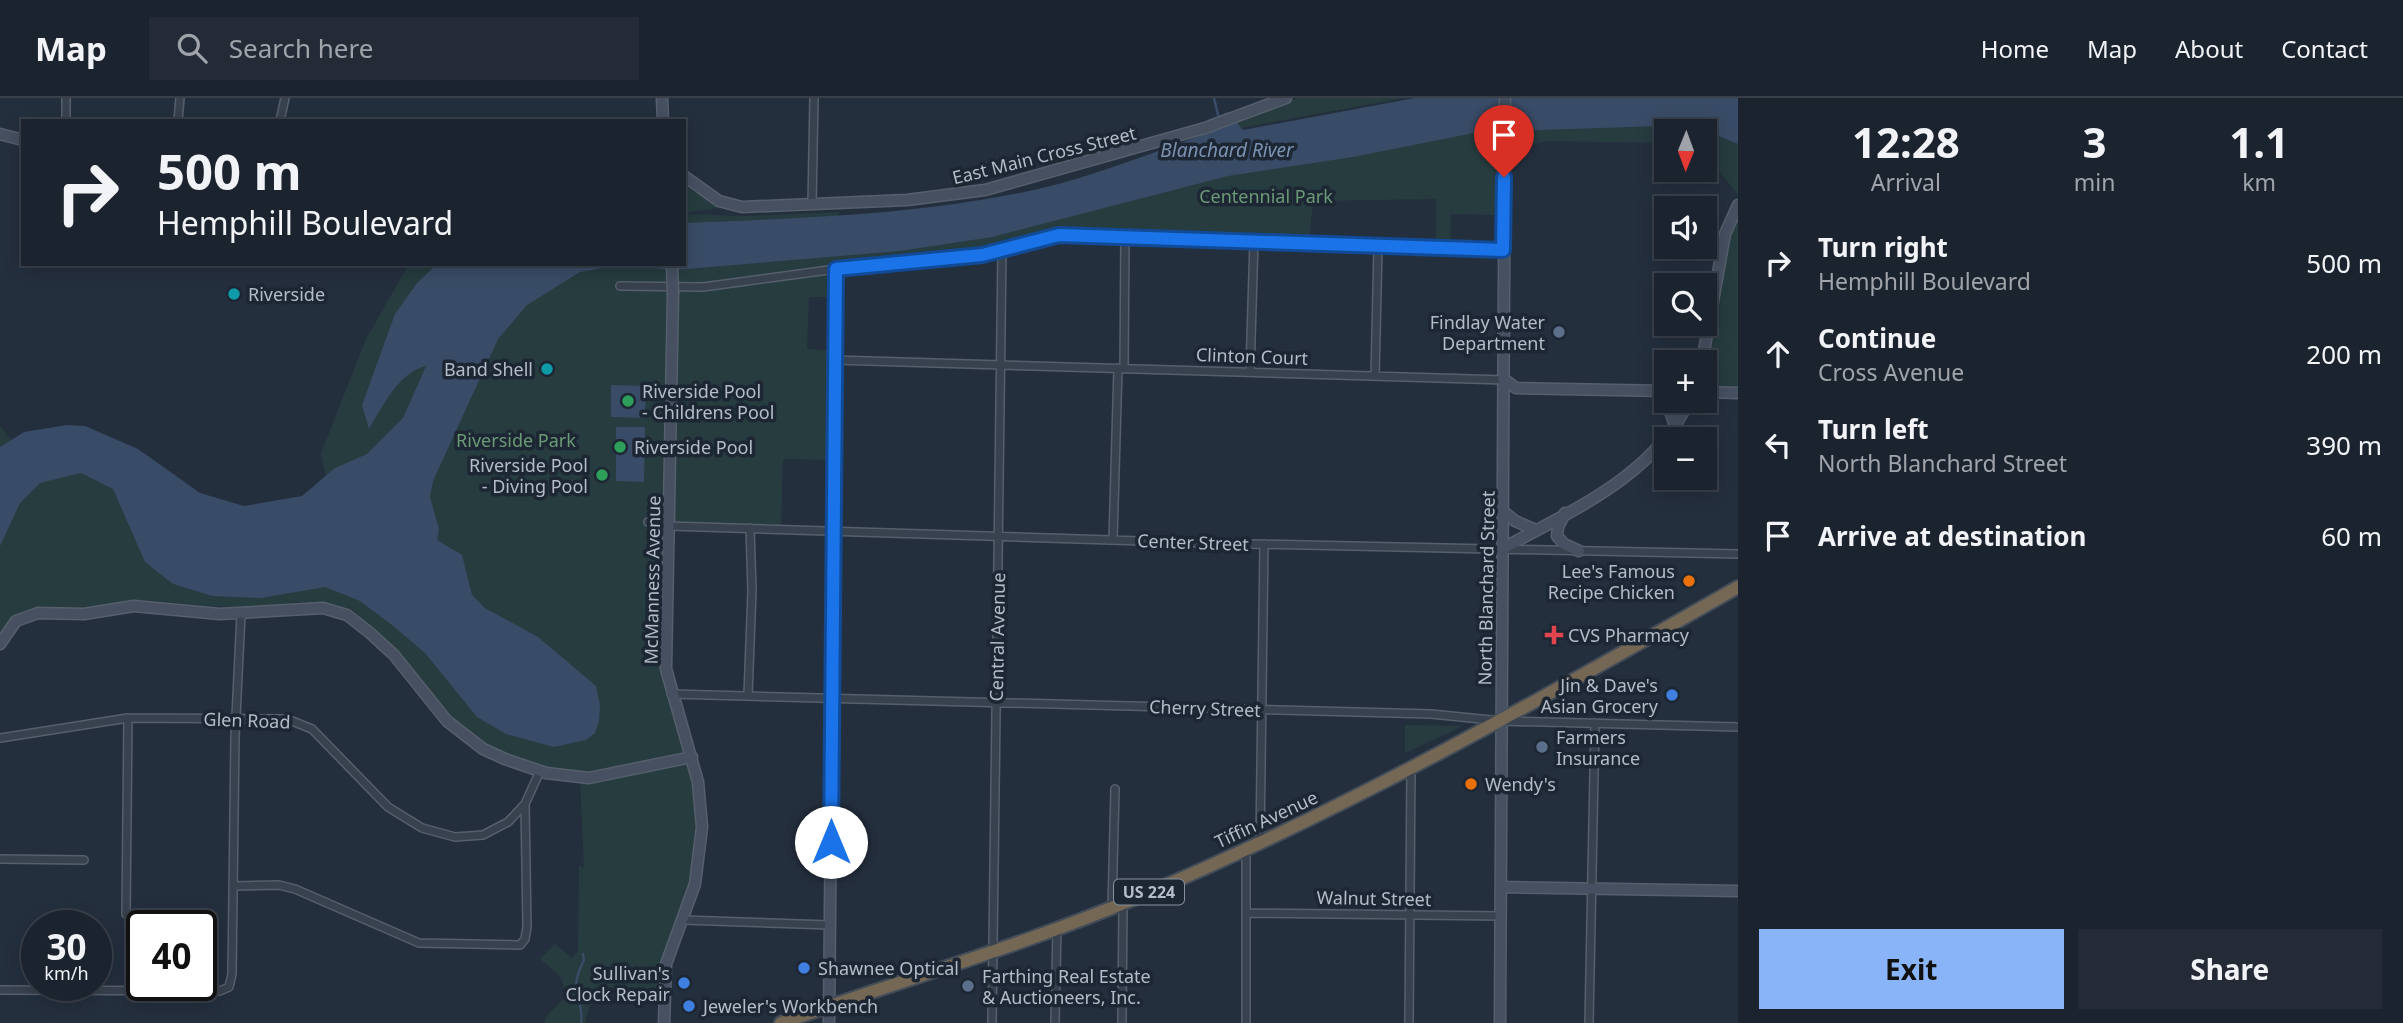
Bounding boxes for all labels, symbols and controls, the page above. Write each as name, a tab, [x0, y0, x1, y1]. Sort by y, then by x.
search box	[149, 17, 639, 80]
text: Map	[35, 26, 107, 71]
icon: search	[173, 29, 211, 67]
text: Search here	[229, 30, 373, 66]
text: Home	[1981, 32, 2049, 65]
text: Map	[2087, 32, 2137, 65]
text: About	[2175, 32, 2243, 65]
text: Contact	[2281, 32, 2368, 65]
pin	[1474, 105, 1534, 177]
text: 12:28	[1852, 113, 1960, 170]
text: 3	[2083, 113, 2107, 170]
text: 1.1	[2229, 113, 2289, 170]
icon: arrive	[1485, 116, 1523, 154]
north arrow	[1654, 119, 1717, 182]
map controls	[1654, 119, 1717, 490]
street label: East Main Cross Street	[950, 120, 1139, 189]
water label: Blanchard River	[1160, 137, 1295, 163]
text: 500 m	[157, 138, 302, 204]
icon: right	[42, 147, 133, 238]
text: Arrival	[1871, 166, 1941, 198]
text: min	[2074, 166, 2115, 198]
text: km	[2242, 166, 2276, 198]
park label: Centennial Park	[1199, 184, 1333, 208]
button: sound	[1654, 196, 1717, 259]
text: Hemphill Boulevard	[157, 201, 453, 244]
text: Turn right	[1818, 229, 1948, 265]
icon: right	[1759, 244, 1797, 282]
text: 500 m	[2306, 245, 2382, 281]
text: Hemphill Boulevard	[1818, 265, 2031, 297]
button: search	[1654, 273, 1717, 336]
place label: Riverside	[248, 282, 325, 306]
marker: Riverside	[226, 286, 242, 302]
place label: Findlay Water Department	[1430, 310, 1546, 355]
text: Continue	[1818, 320, 1936, 356]
marker: Findlay Water Department	[1551, 324, 1567, 340]
icon: ahead	[1759, 335, 1797, 373]
text: 200 m	[2306, 336, 2382, 372]
street label: Clinton Court	[1195, 342, 1309, 370]
button: +	[1654, 350, 1717, 413]
text: Cross Avenue	[1818, 356, 1964, 388]
place label: Band Shell	[444, 357, 533, 381]
marker: Band Shell	[539, 361, 555, 377]
place label: Riverside Pool - Childrens Pool	[642, 379, 774, 424]
marker: Riverside Pool - Childrens Pool	[620, 393, 636, 409]
text: Turn left	[1818, 411, 1929, 447]
icon: left	[1759, 426, 1797, 464]
button: −	[1654, 427, 1717, 490]
text: 390 m	[2306, 427, 2382, 463]
park label: Riverside Park	[456, 428, 576, 452]
place label: Riverside Pool	[634, 435, 753, 459]
marker: Riverside Pool	[612, 439, 628, 455]
text: North Blanchard Street	[1818, 447, 2067, 479]
place label: Riverside Pool - Diving Pool	[469, 453, 588, 498]
marker: Riverside Pool - Diving Pool	[594, 467, 610, 483]
street label: North Blanchard Street	[1472, 490, 1500, 686]
street label: McManness Avenue	[639, 495, 665, 665]
icon: arrive	[1759, 517, 1797, 555]
text: Arrive at destination	[1818, 518, 2087, 554]
text: 60 m	[2321, 518, 2382, 554]
street label: Center Street	[1137, 528, 1250, 556]
place label: Lee's Famous Recipe Chicken	[1548, 559, 1675, 604]
street label: Central Avenue	[984, 572, 1010, 702]
marker: Lee's Famous Recipe Chicken	[1681, 573, 1697, 589]
place label: CVS Pharmacy	[1568, 623, 1690, 647]
marker: CVS Pharmacy	[1546, 627, 1562, 643]
place label: Jin & Dave's Asian Grocery	[1541, 673, 1659, 718]
marker: Jin & Dave's Asian Grocery	[1664, 687, 1680, 703]
street label: Cherry Street	[1149, 694, 1262, 722]
street label: Glen Road	[203, 706, 291, 734]
place label: Farmers Insurance	[1556, 725, 1640, 770]
marker: Farmers Insurance	[1534, 739, 1550, 755]
place label: Wendy's	[1485, 772, 1556, 796]
marker: Wendy's	[1463, 776, 1479, 792]
street label: Tiffin Avenue	[1211, 785, 1321, 853]
position arrow	[794, 805, 868, 879]
road number: US 224	[1114, 880, 1184, 904]
street label: Walnut Street	[1316, 885, 1432, 911]
speed limit sign: 40	[126, 910, 217, 1001]
text: 30	[46, 923, 87, 970]
button: Exit	[1759, 929, 2064, 1009]
button: Share	[2078, 929, 2382, 1009]
place label: Shawnee Optical	[818, 956, 959, 980]
marker: Shawnee Optical	[796, 960, 812, 976]
text: km/h	[44, 961, 89, 985]
place label: Sullivan's Clock Repair	[566, 961, 671, 1006]
place label: Farthing Real Estate & Auctioneers, Inc.	[982, 964, 1151, 1009]
marker: Sullivan's Clock Repair	[676, 975, 692, 991]
marker: Farthing Real Estate & Auctioneers, Inc.	[960, 978, 976, 994]
place label: Jeweler's Workbench	[701, 994, 878, 1018]
marker: Jeweler's Workbench	[681, 998, 697, 1014]

